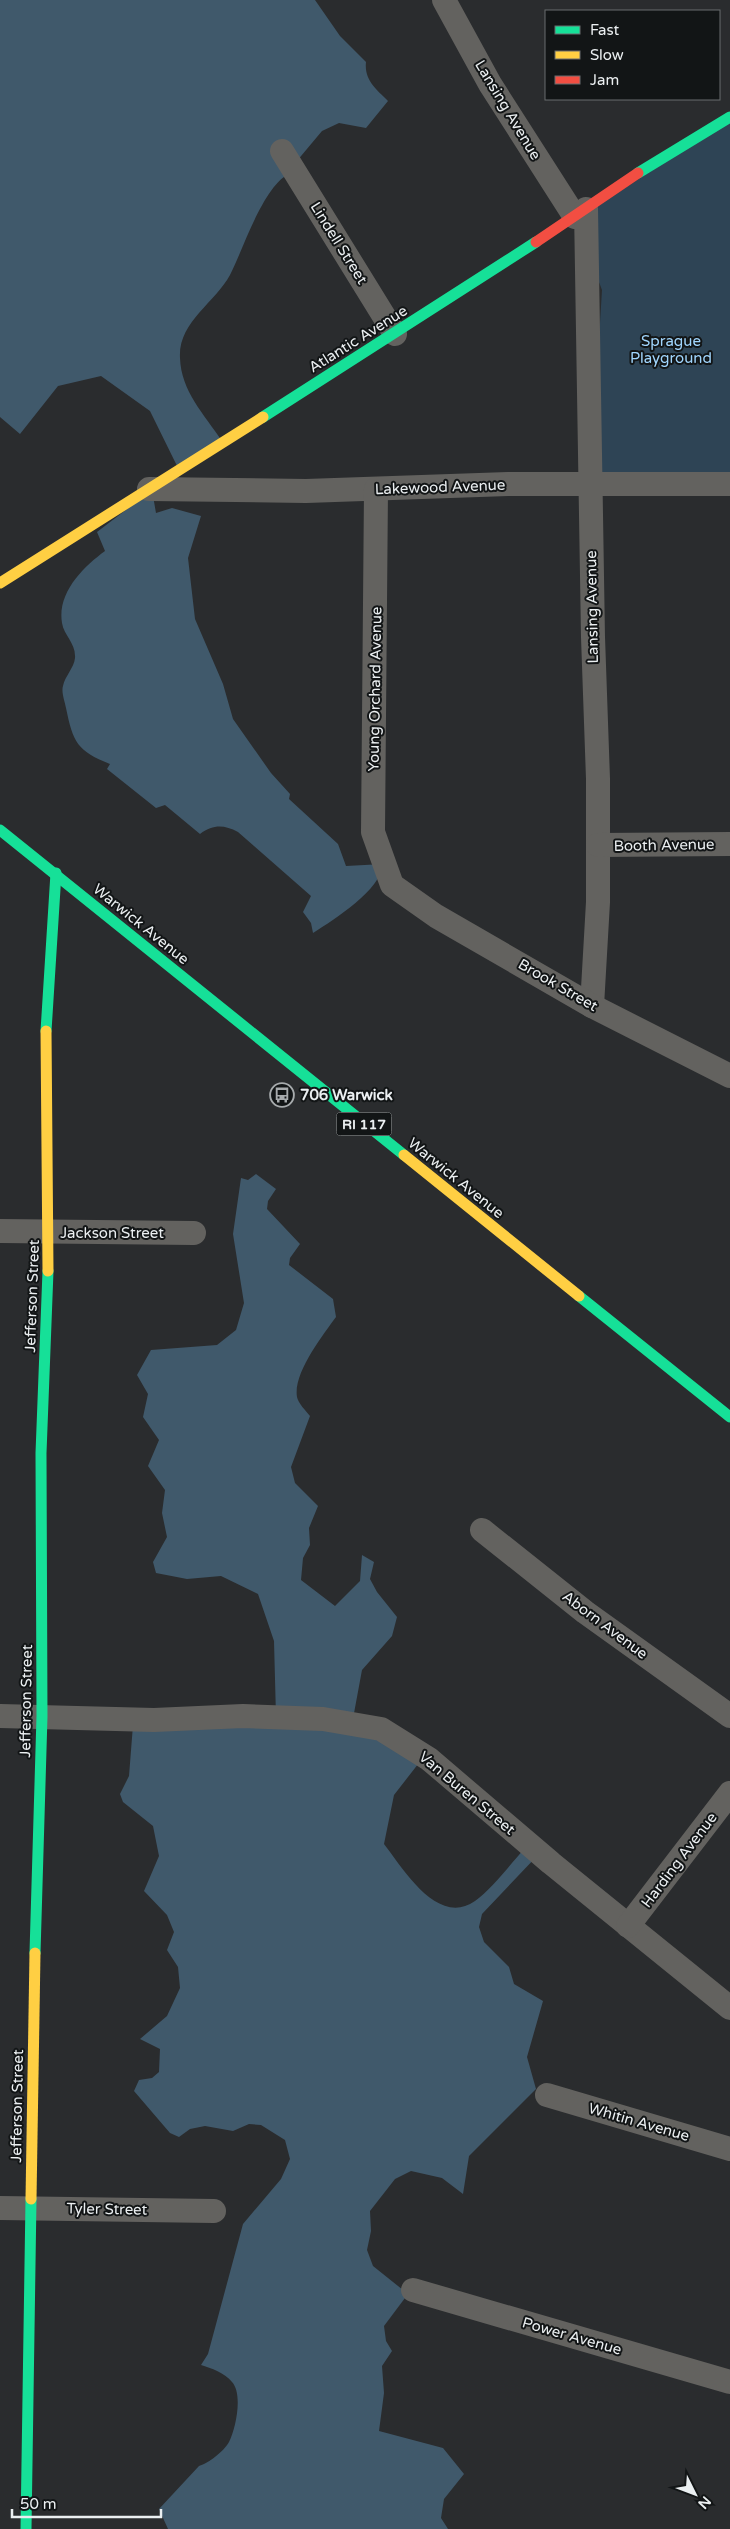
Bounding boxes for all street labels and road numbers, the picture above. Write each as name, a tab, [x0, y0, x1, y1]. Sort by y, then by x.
street label: Lansing Avenue	[471, 57, 545, 163]
street label: Lindell Street	[307, 198, 372, 288]
street label: Atlantic Avenue	[305, 301, 411, 377]
street label: Lakewood Avenue	[374, 476, 506, 498]
street label: Lansing Avenue	[582, 550, 602, 664]
street label: Young Orchard Avenue	[365, 606, 385, 772]
street label: Booth Avenue	[613, 835, 715, 855]
street label: Warwick Avenue	[89, 880, 193, 968]
street label: Brook Street	[515, 955, 601, 1015]
road number: RI 117	[336, 1112, 392, 1136]
street label: Warwick Avenue	[404, 1134, 508, 1222]
street label: Jackson Street	[60, 1224, 164, 1242]
street label: Jefferson Street	[21, 1239, 43, 1353]
street label: Aborn Avenue	[559, 1587, 651, 1663]
street label: Jefferson Street	[16, 1644, 36, 1758]
street label: Van Buren Street	[415, 1747, 519, 1839]
street label: Harding Avenue	[637, 1809, 721, 1911]
street label: Jefferson Street	[7, 2049, 27, 2163]
street label: Whitin Avenue	[586, 2099, 692, 2145]
street label: Tyler Street	[66, 2199, 148, 2219]
street label: Power Avenue	[520, 2313, 624, 2359]

